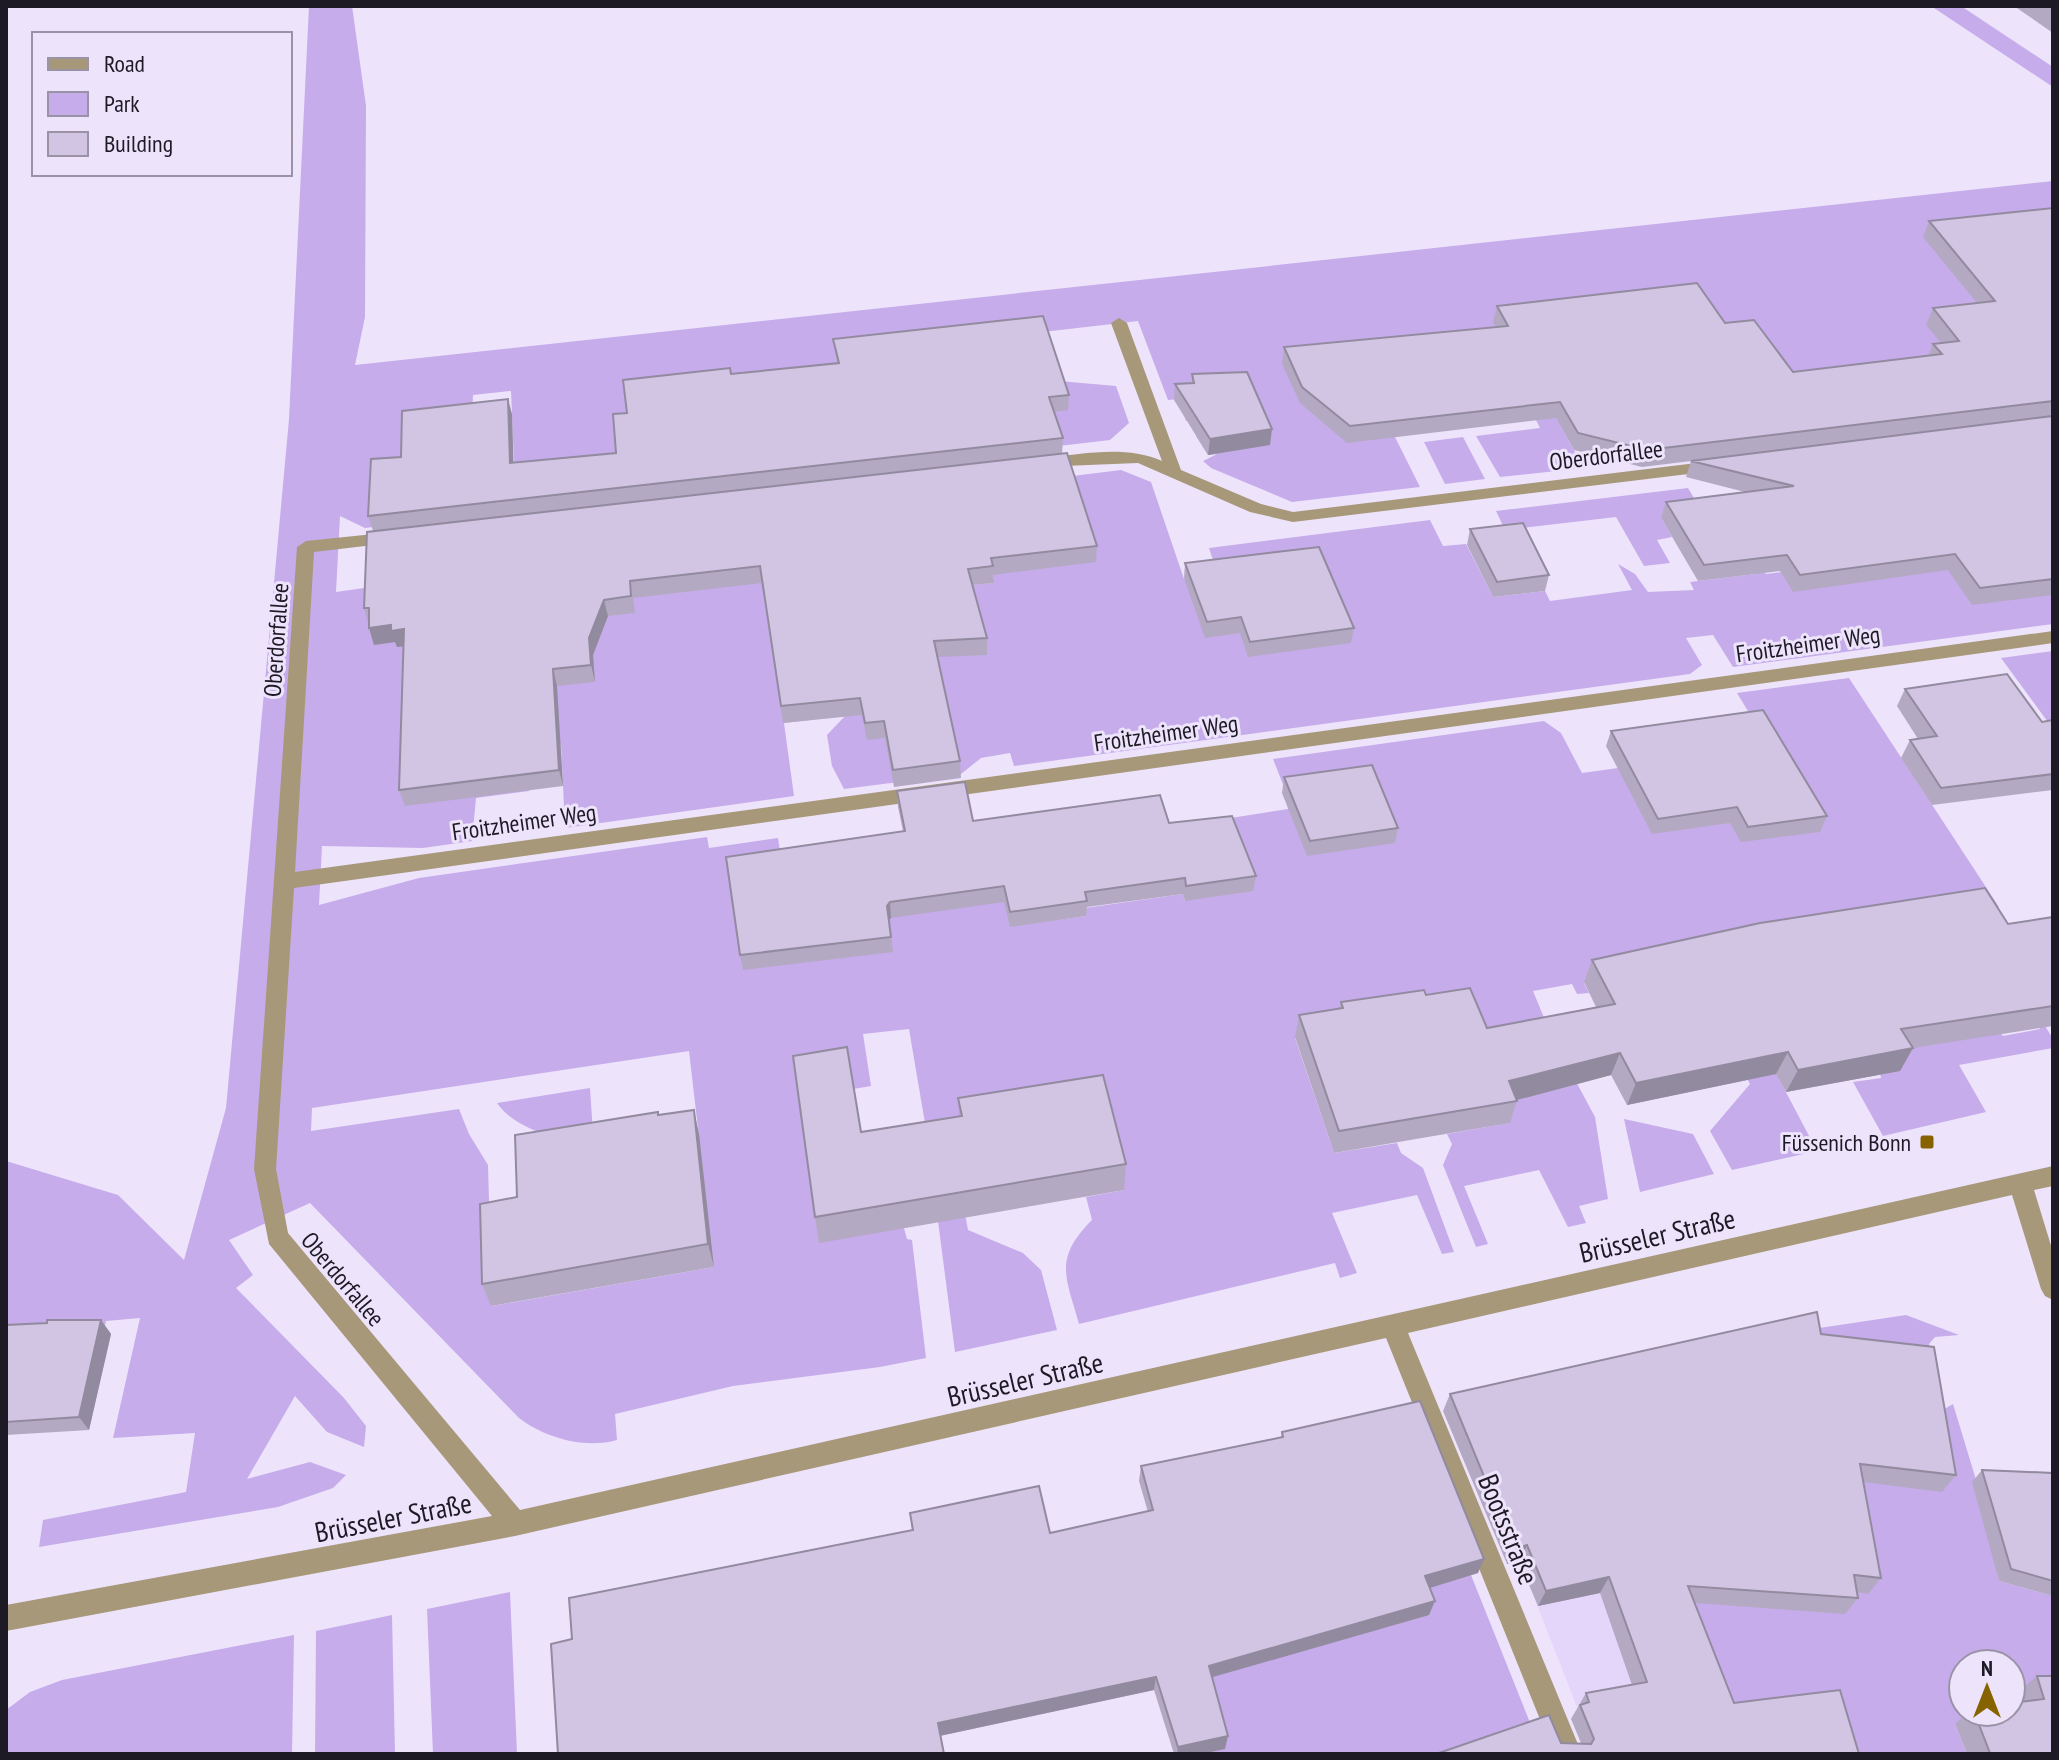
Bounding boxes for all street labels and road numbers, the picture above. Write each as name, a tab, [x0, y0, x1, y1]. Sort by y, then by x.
street label: Oberdorfallee	[1548, 433, 1664, 477]
street label: Oberdorfallee	[257, 582, 295, 698]
street label: Froitzheimer Weg	[1734, 619, 1882, 669]
street label: Froitzheimer Weg	[1092, 708, 1240, 758]
street label: Froitzheimer Weg	[450, 797, 598, 847]
street label: Brüsseler Straße	[1575, 1199, 1739, 1271]
street label: Oberdorfallee	[294, 1225, 392, 1333]
street label: Brüsseler Straße	[943, 1343, 1107, 1415]
street label: Bootsstraße	[1470, 1468, 1548, 1590]
street label: Brüsseler Straße	[311, 1484, 475, 1550]

